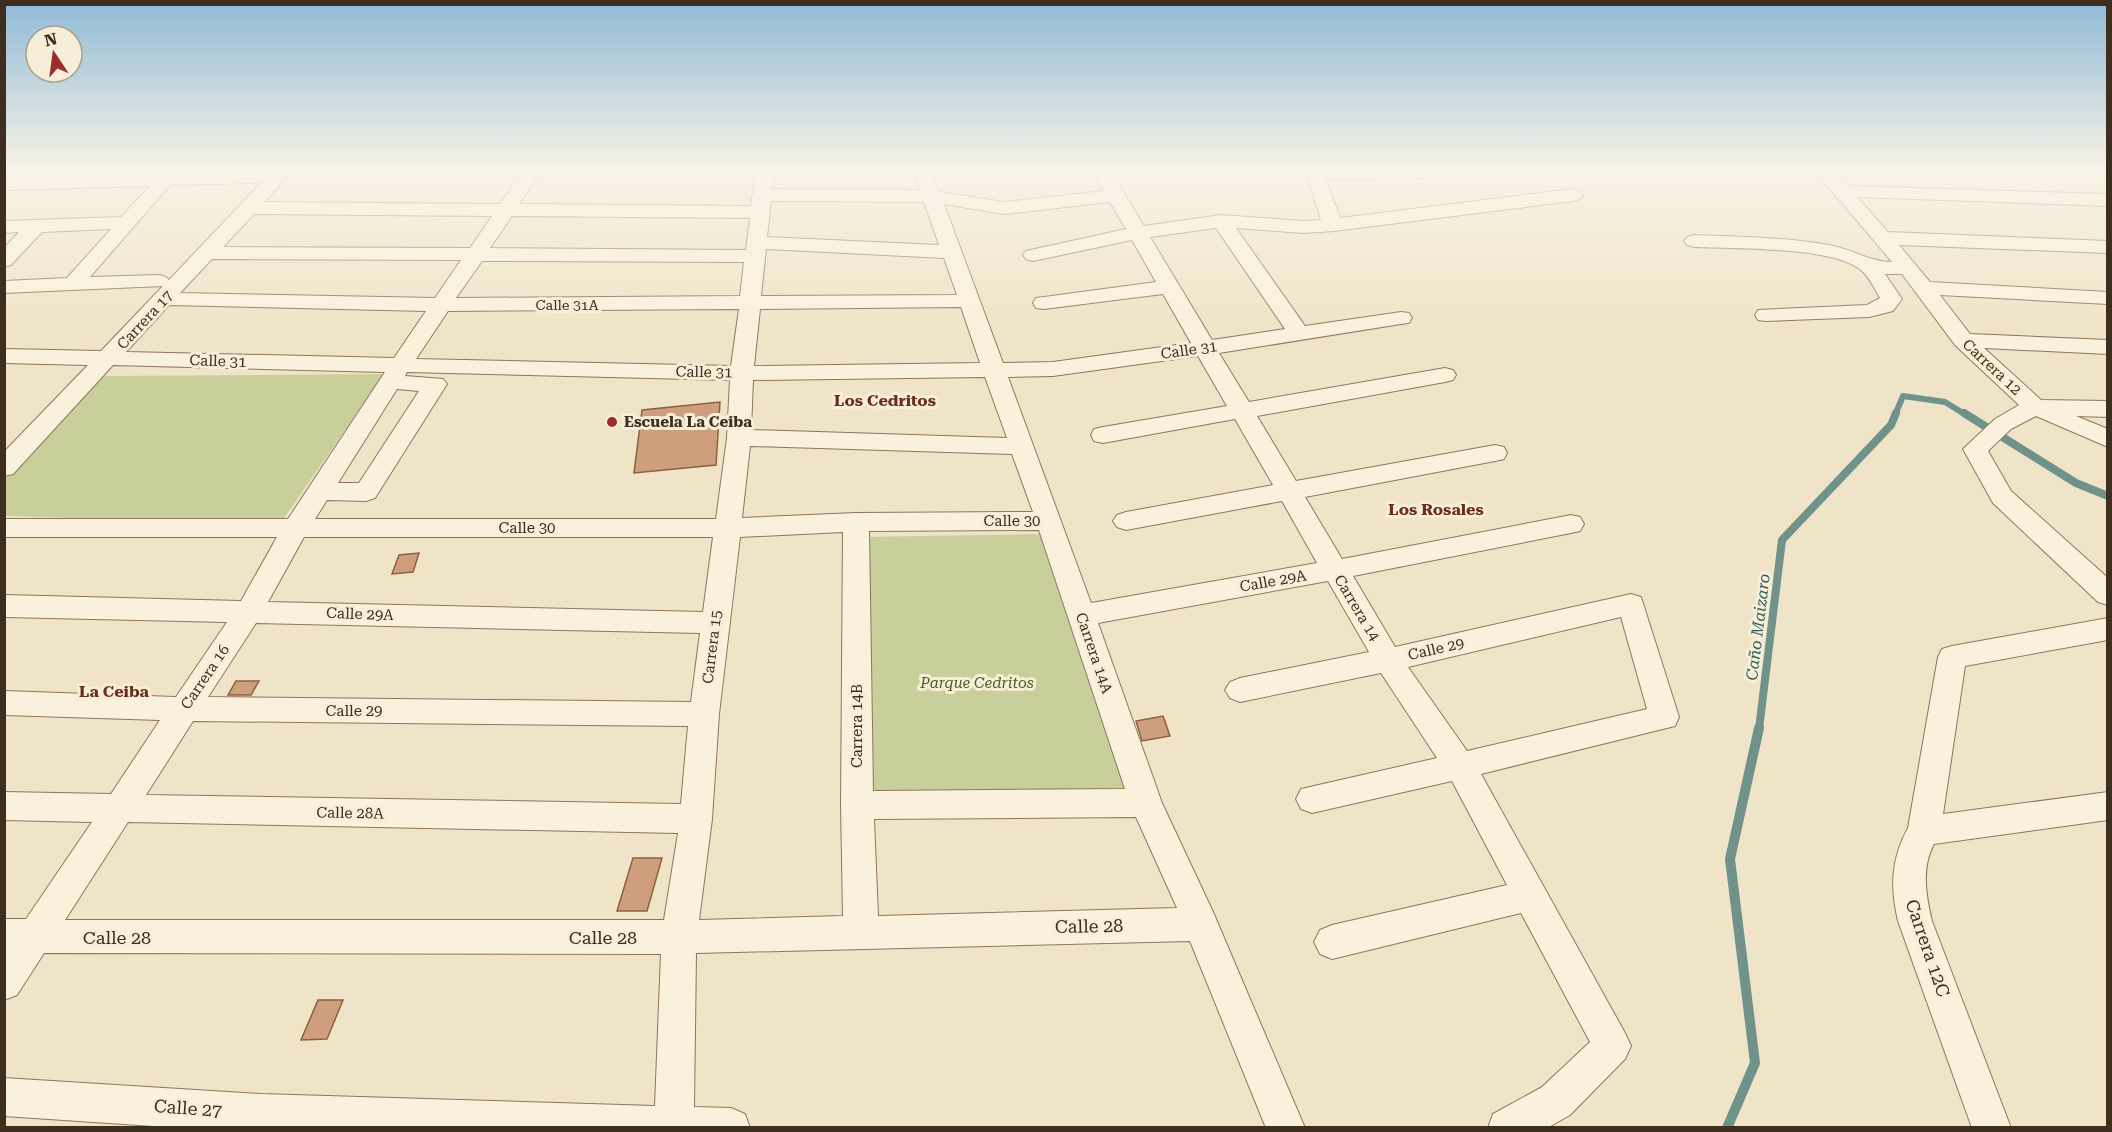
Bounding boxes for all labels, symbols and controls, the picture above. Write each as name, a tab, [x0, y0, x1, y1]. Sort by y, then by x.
north arrow	[24, 24, 84, 84]
text: N	[43, 29, 59, 51]
street label: Carrera 17	[113, 287, 177, 353]
street label: Calle 31A	[536, 297, 599, 313]
street label: Carrera 12	[1959, 335, 2025, 399]
street label: Calle 31	[1160, 337, 1218, 363]
street label: Calle 31	[189, 351, 247, 371]
street label: Calle 31	[675, 363, 733, 381]
district label: Los Cedritos	[834, 391, 936, 410]
place label: Escuela La Ceiba	[624, 413, 752, 431]
marker: Escuela La Ceiba	[605, 415, 619, 429]
district label: Los Rosales	[1388, 500, 1484, 519]
street label: Calle 30	[984, 512, 1041, 530]
street label: Calle 30	[499, 519, 556, 537]
street label: Calle 29A	[1238, 566, 1308, 596]
street label: Carrera 14	[1330, 572, 1384, 645]
water label: Caño Maizaro	[1742, 573, 1774, 681]
street label: Calle 29A	[326, 604, 395, 624]
street label: Carrera 15	[699, 609, 725, 685]
street label: Carrera 14A	[1072, 610, 1116, 696]
street label: Calle 29	[1406, 634, 1466, 664]
street label: Carrera 16	[177, 641, 233, 713]
park label: Parque Cedritos	[919, 674, 1034, 692]
district label: La Ceiba	[79, 682, 150, 701]
street label: Carrera 14B	[848, 684, 866, 768]
street label: Calle 29	[326, 702, 383, 720]
street label: Calle 28A	[316, 803, 384, 823]
street label: Carrera 12C	[1902, 896, 1955, 1000]
street label: Calle 28	[1055, 915, 1123, 937]
street label: Calle 28	[83, 927, 151, 948]
street label: Calle 28	[569, 927, 637, 948]
street label: Calle 27	[153, 1095, 223, 1121]

